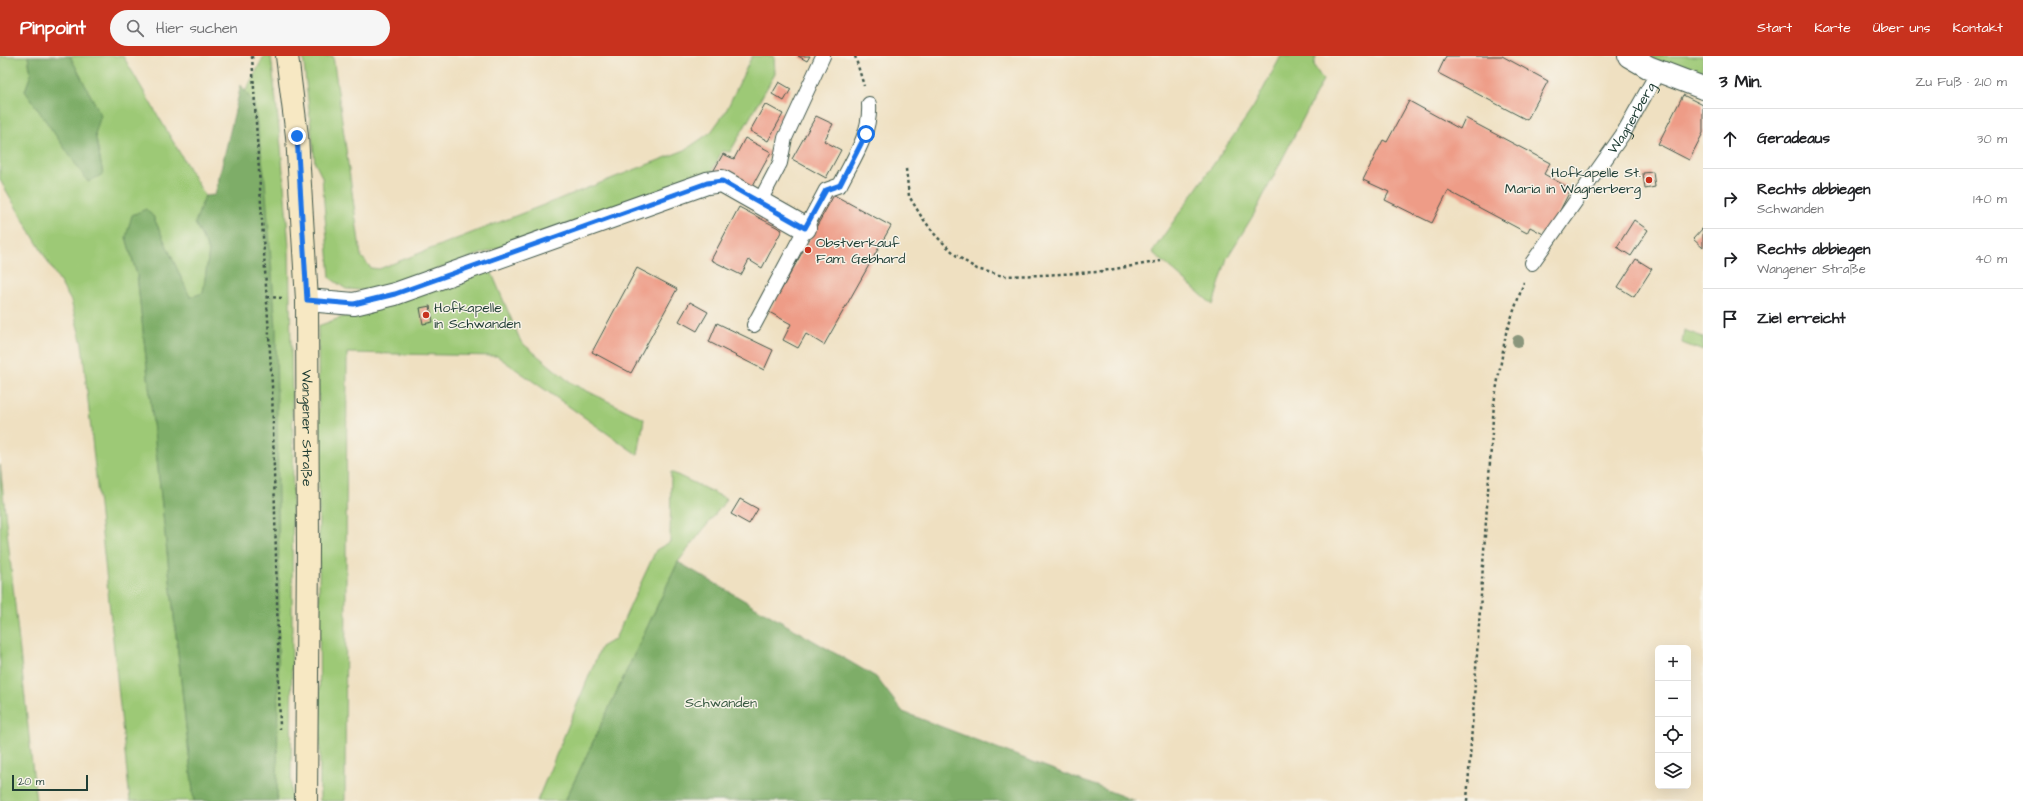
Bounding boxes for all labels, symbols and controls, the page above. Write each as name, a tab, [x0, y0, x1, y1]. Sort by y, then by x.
search box	[110, 10, 390, 46]
text: Pinpoint	[20, 15, 86, 42]
icon: search	[124, 17, 146, 39]
text: Hier suchen	[156, 18, 237, 39]
text: Start	[1757, 18, 1792, 38]
text: Karte	[1814, 18, 1851, 38]
text: Über uns	[1873, 18, 1931, 38]
text: Kontakt	[1953, 18, 2003, 38]
text: 3 Min.	[1719, 70, 1762, 94]
text: Zu Fuß · 210 m	[1915, 73, 2007, 91]
street label: Wagnerberg	[1603, 79, 1661, 158]
route start	[857, 125, 875, 143]
route end	[288, 127, 306, 145]
icon: ahead	[1719, 128, 1741, 150]
text: Geradeaus	[1757, 128, 1830, 149]
text: 30 m	[1977, 130, 2007, 148]
place label: Hofkapelle St. Maria in Wagnerberg	[1505, 163, 1641, 199]
marker: Hofkapelle St. Maria in Wagnerberg	[1644, 175, 1654, 185]
text: Rechts abbiegen	[1757, 179, 1871, 200]
icon: right	[1719, 188, 1741, 210]
text: 140 m	[1973, 190, 2007, 208]
text: Schwanden	[1757, 200, 1824, 218]
place label: Obstverkauf Fam. Gebhard	[816, 233, 905, 269]
text: Rechts abbiegen	[1757, 239, 1871, 260]
marker: Obstverkauf Fam. Gebhard	[803, 245, 813, 255]
icon: right	[1719, 248, 1741, 270]
text: 40 m	[1975, 250, 2007, 268]
text: Wangener Straße	[1757, 260, 1866, 278]
place label: Hofkapelle in Schwanden	[434, 298, 521, 334]
icon: arrive	[1719, 308, 1741, 330]
text: Ziel erreicht	[1757, 308, 1846, 329]
marker: Hofkapelle in Schwanden	[421, 310, 431, 320]
street label: Wangener Straße	[296, 369, 317, 487]
map controls	[1655, 645, 1691, 789]
button: +	[1655, 645, 1691, 681]
button: −	[1655, 681, 1691, 717]
park label: Schwanden	[685, 693, 757, 713]
button: locate	[1655, 717, 1691, 753]
button: layers	[1655, 753, 1691, 789]
scale bar	[12, 773, 88, 792]
text: 20 m	[18, 774, 44, 789]

